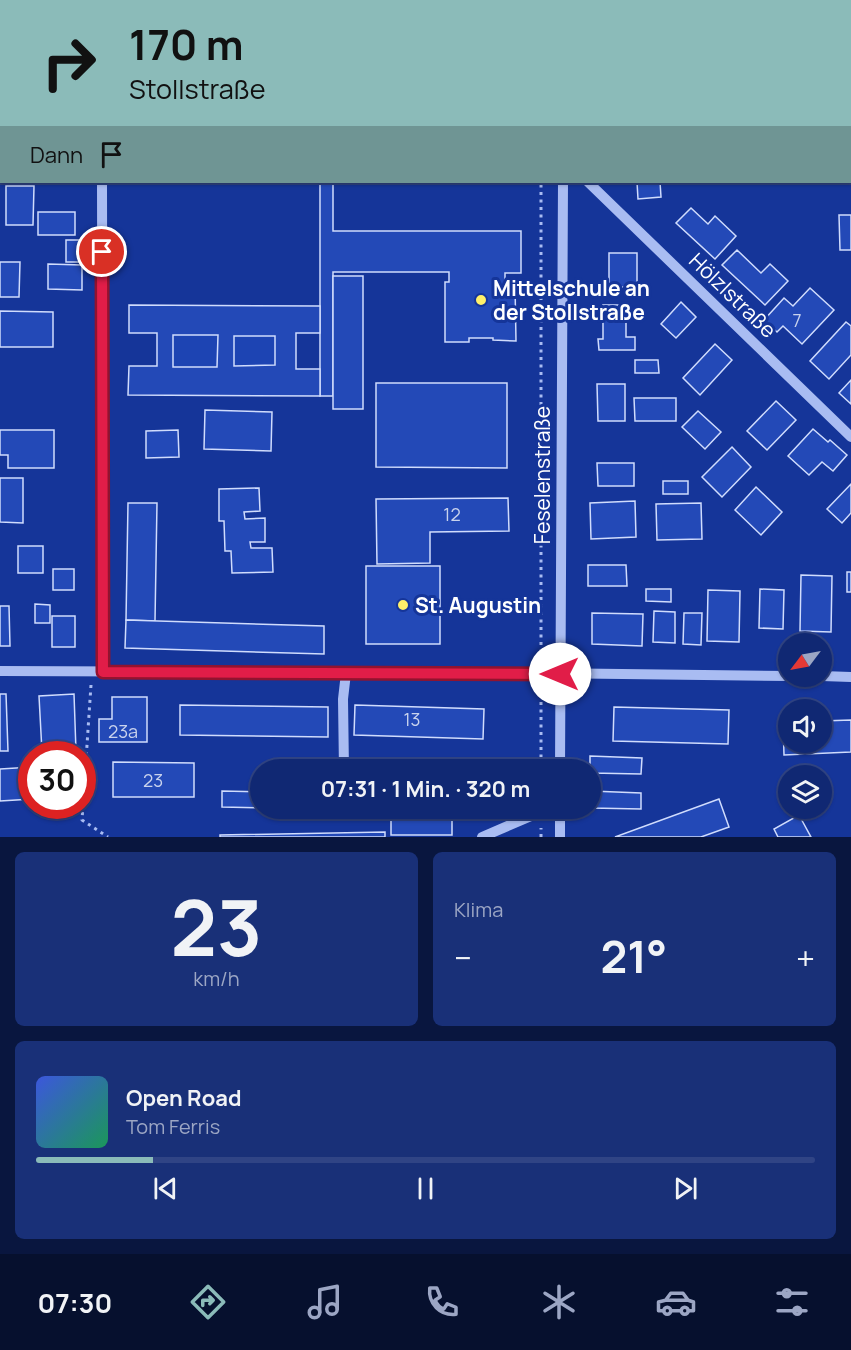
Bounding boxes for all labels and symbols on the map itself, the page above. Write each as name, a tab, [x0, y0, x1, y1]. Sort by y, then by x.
pin	[76, 226, 127, 277]
street label: Hölzlstraße	[683, 246, 783, 344]
place label: Mittelschule an der Stollstraße	[493, 274, 650, 326]
marker: Mittelschule an der Stollstraße	[474, 293, 488, 307]
house number: 7	[792, 308, 802, 332]
street label: Feselenstraße	[528, 406, 556, 544]
house number: 12	[443, 502, 461, 526]
place label: St. Augustin	[415, 591, 541, 619]
marker: St. Augustin	[396, 598, 410, 612]
north arrow	[778, 633, 832, 687]
position arrow	[528, 642, 592, 706]
house number: 13	[404, 707, 420, 731]
house number: 23a	[108, 719, 138, 743]
speed limit sign: 30	[18, 741, 96, 819]
house number: 23	[143, 768, 163, 792]

